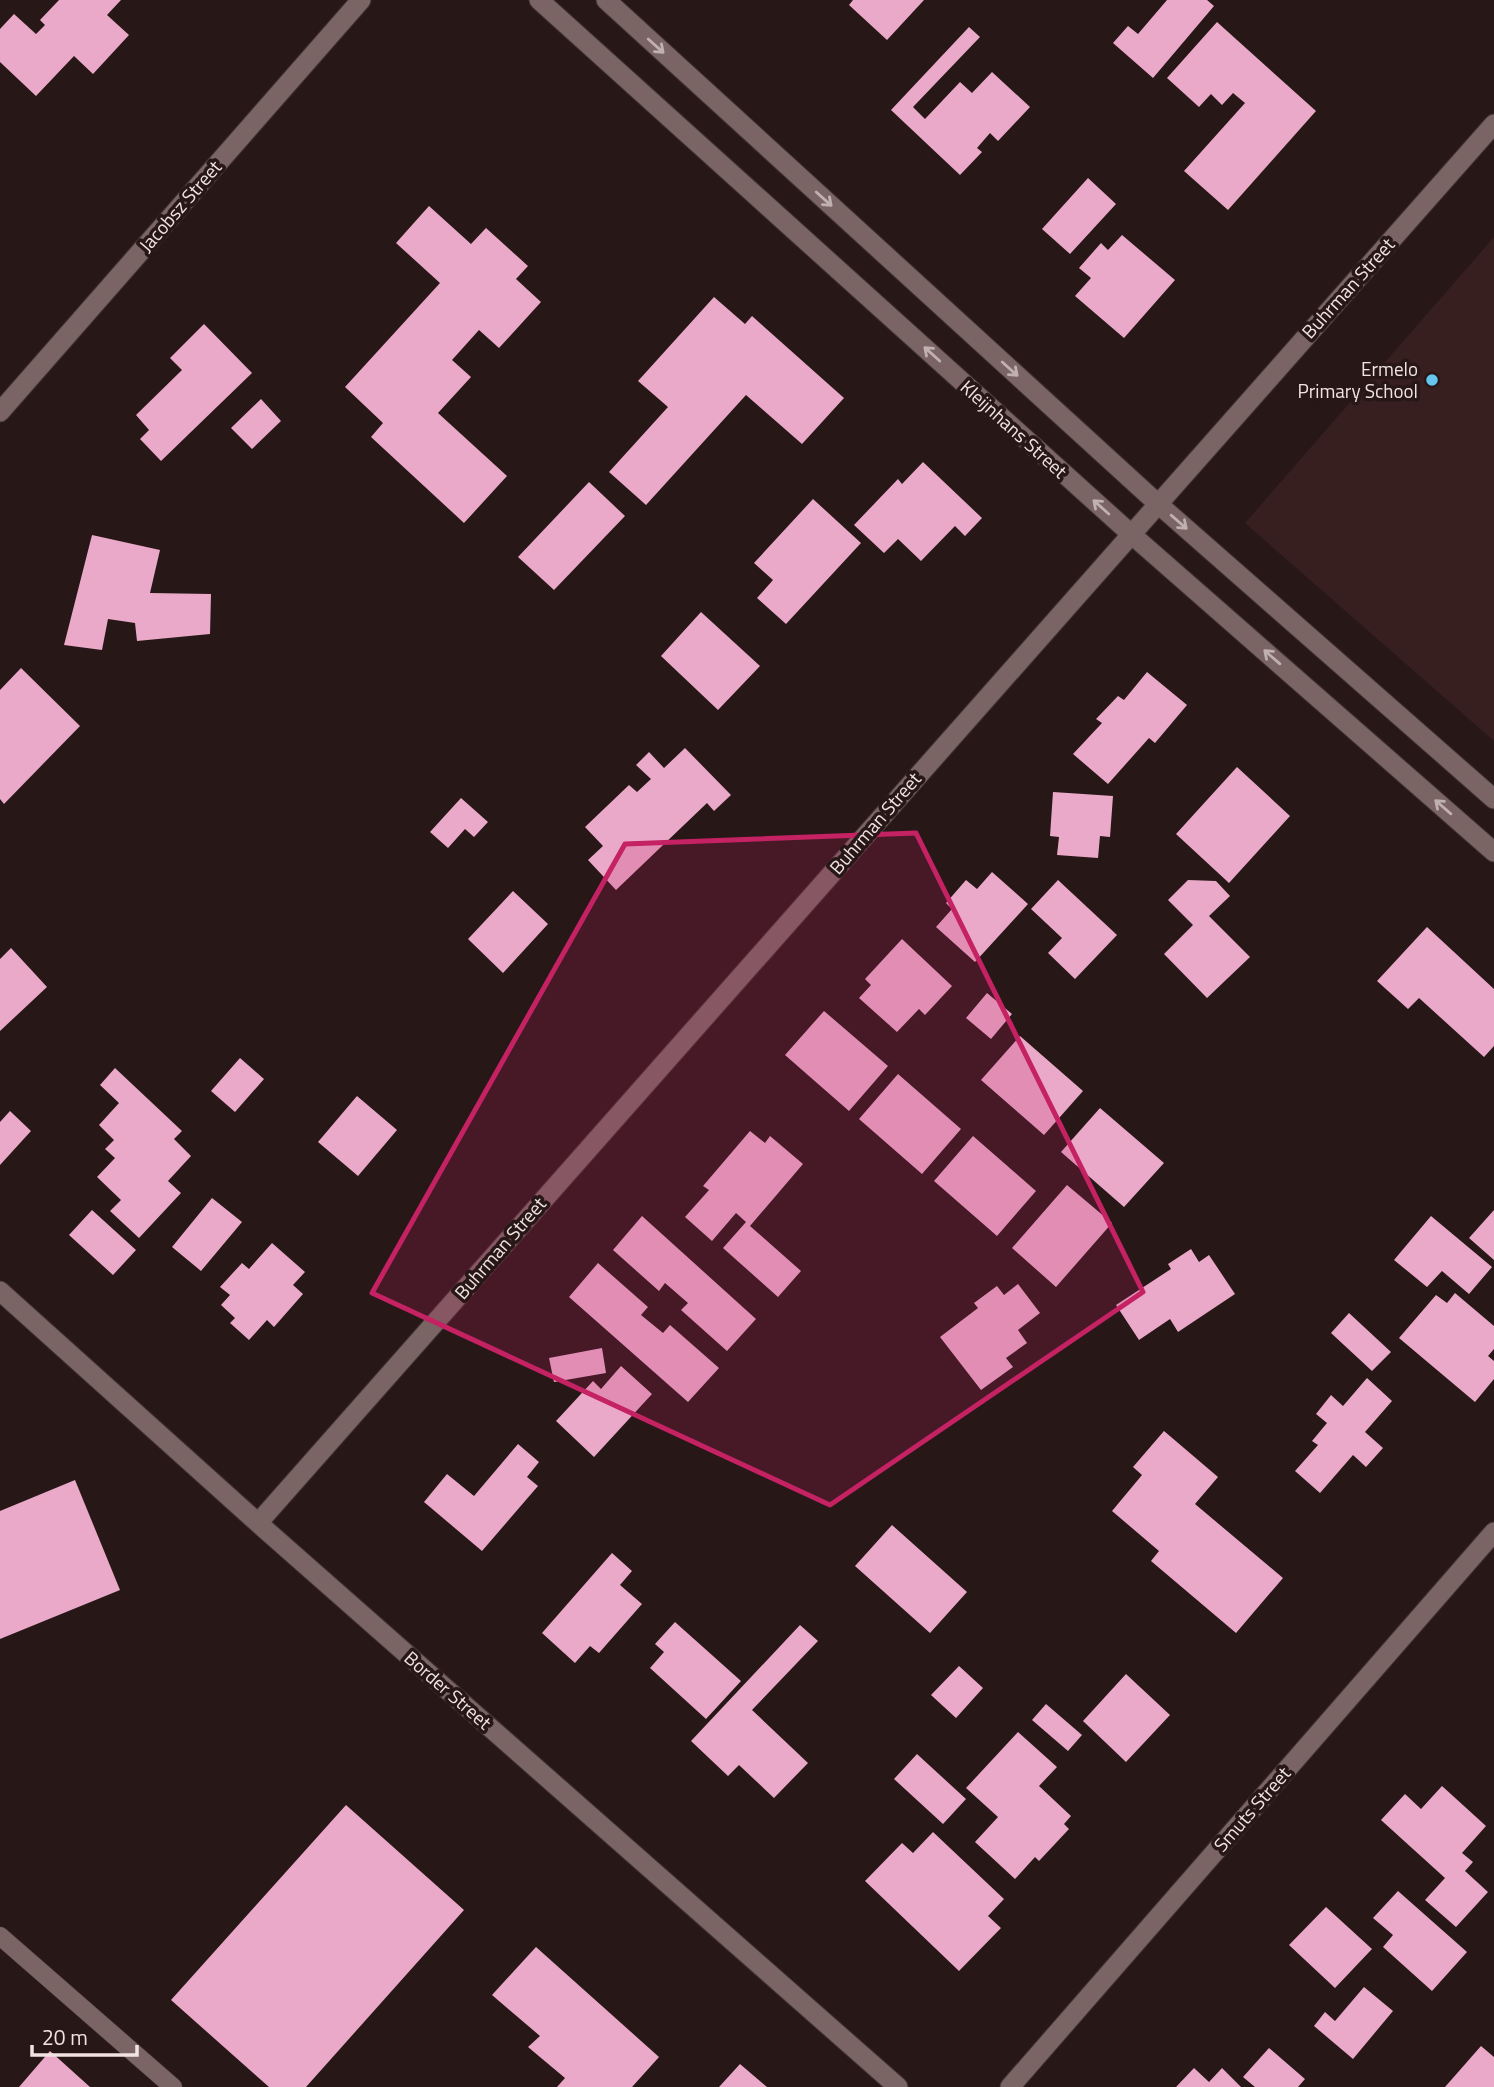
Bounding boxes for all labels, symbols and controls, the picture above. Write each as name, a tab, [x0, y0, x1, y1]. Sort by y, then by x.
one-way arrow	[647, 38, 665, 54]
street label: Jacobsz Street	[131, 153, 228, 258]
one-way arrow	[815, 191, 832, 208]
street label: Buhrman Street	[1294, 230, 1401, 345]
one-way arrow	[924, 346, 941, 363]
place label: Ermelo Primary School	[1297, 354, 1418, 405]
one-way arrow	[1001, 361, 1018, 378]
marker: Ermelo Primary School	[1424, 372, 1440, 388]
street label: Kleijnhans Street	[954, 373, 1075, 485]
one-way arrow	[1092, 499, 1110, 515]
one-way arrow	[1170, 514, 1187, 531]
one-way arrow	[1263, 649, 1281, 665]
street label: Buhrman Street	[822, 765, 928, 880]
one-way arrow	[1434, 799, 1452, 815]
street label: Buhrman Street	[447, 1190, 553, 1305]
street label: Border Street	[398, 1643, 499, 1736]
street label: Smuts Street	[1206, 1759, 1297, 1858]
scale bar	[32, 2014, 136, 2058]
text: 20 m	[42, 2021, 88, 2053]

